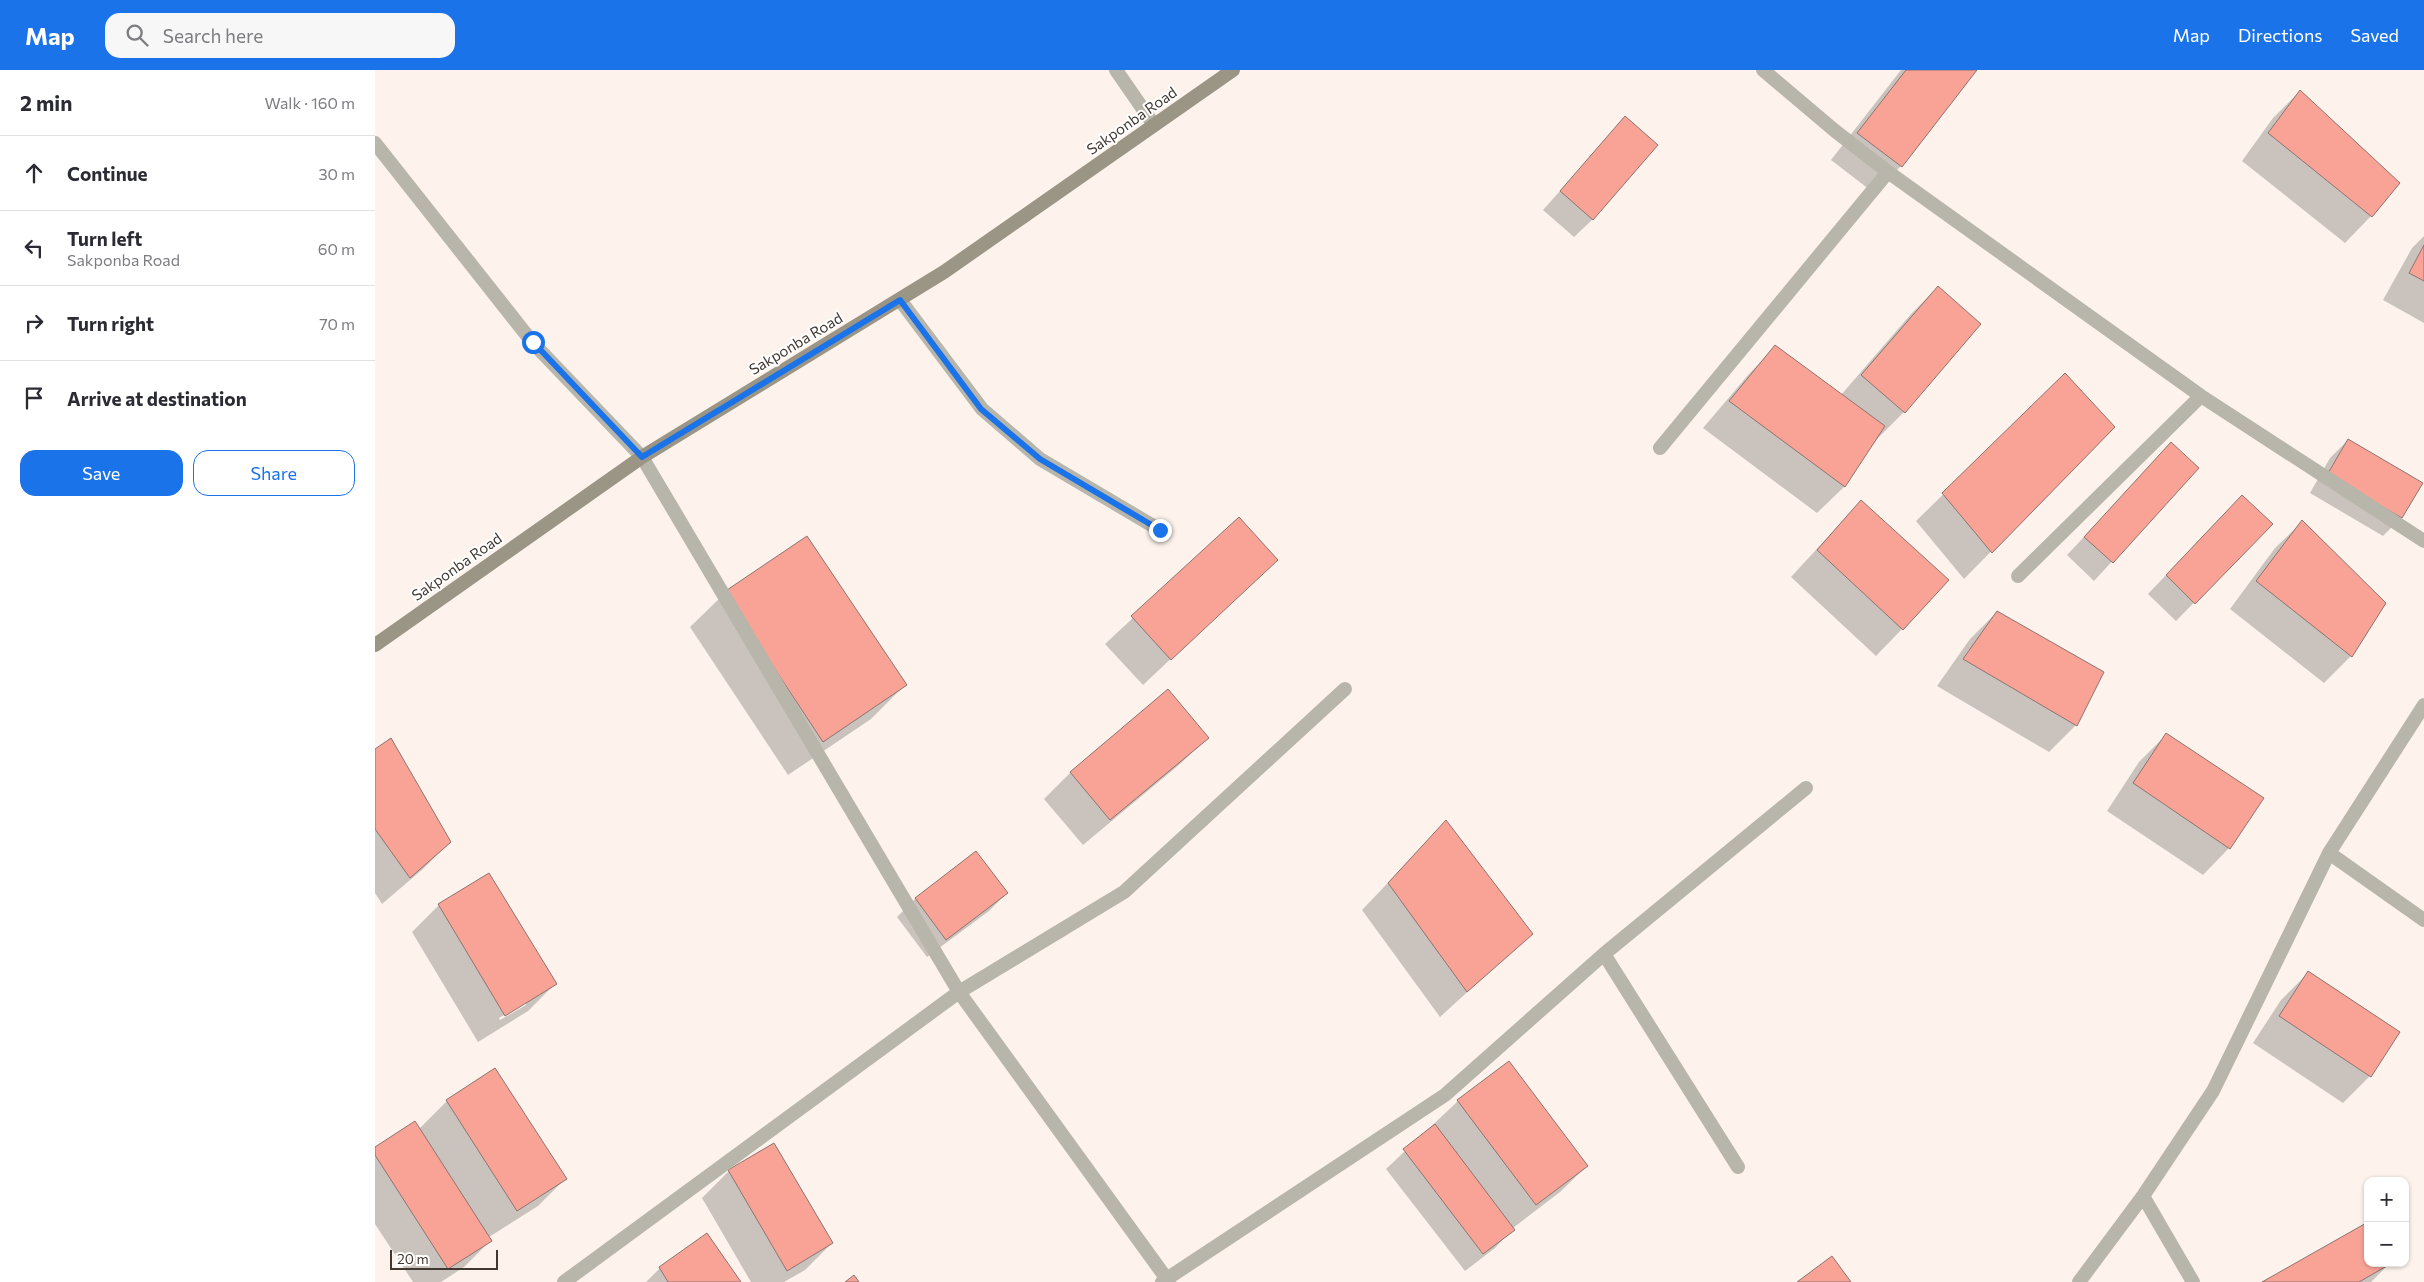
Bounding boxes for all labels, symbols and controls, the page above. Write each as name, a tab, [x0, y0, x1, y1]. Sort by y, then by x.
search box	[105, 13, 455, 58]
text: Map	[25, 21, 75, 50]
icon: search	[123, 21, 151, 49]
text: Search here	[163, 24, 263, 47]
text: Map	[2173, 24, 2210, 46]
text: Directions	[2238, 24, 2322, 46]
text: Saved	[2350, 24, 2399, 46]
street label: Sakponba Road	[1083, 82, 1180, 158]
text: 2 min	[20, 90, 72, 115]
text: Walk · 160 m	[265, 93, 355, 112]
icon: ahead	[20, 159, 48, 187]
text: Continue	[67, 162, 147, 185]
text: 30 m	[318, 164, 355, 183]
text: Turn left	[67, 227, 142, 250]
icon: left	[20, 234, 48, 262]
text: 60 m	[318, 239, 355, 258]
text: Sakponba Road	[67, 250, 180, 269]
street label: Sakponba Road	[745, 308, 845, 378]
icon: right	[20, 309, 48, 337]
text: Turn right	[67, 312, 154, 335]
text: 70 m	[319, 314, 355, 333]
route start	[522, 331, 545, 354]
icon: arrive	[20, 384, 48, 412]
text: Arrive at destination	[67, 387, 247, 410]
button: Save	[20, 450, 183, 496]
button: Share	[193, 450, 355, 496]
route end	[1149, 519, 1172, 542]
street label: Sakponba Road	[408, 528, 505, 604]
map controls	[2364, 1177, 2409, 1267]
button: +	[2364, 1177, 2409, 1222]
button: −	[2364, 1222, 2409, 1267]
scale bar	[390, 1247, 497, 1270]
text: 20 m	[397, 1250, 429, 1267]

